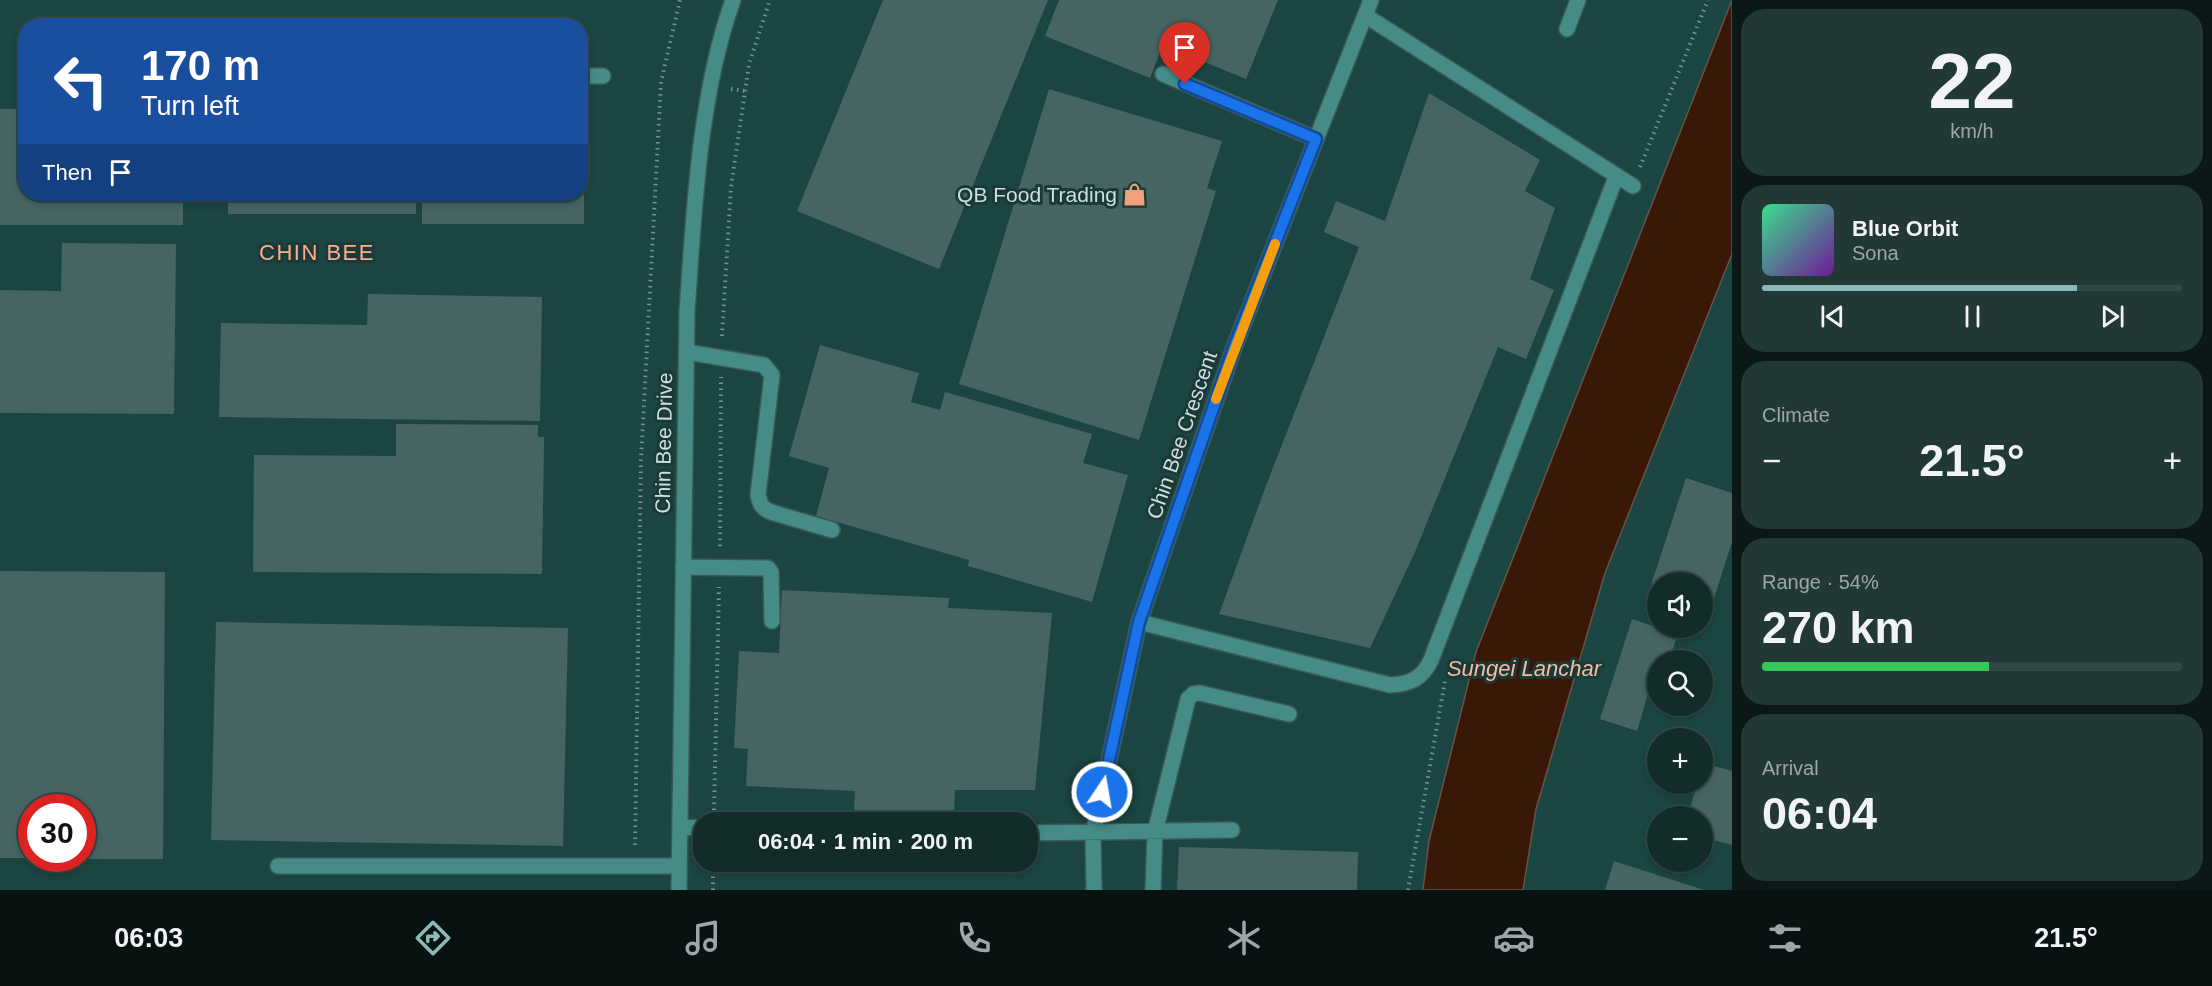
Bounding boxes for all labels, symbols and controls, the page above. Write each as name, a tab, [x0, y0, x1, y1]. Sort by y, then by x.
pin	[1159, 22, 1210, 84]
icon: arrive	[1168, 31, 1201, 64]
text: 22	[1929, 37, 2015, 125]
icon: left	[42, 42, 120, 120]
text: 170 m	[141, 42, 260, 89]
text: Turn left	[141, 91, 239, 121]
text: km/h	[1950, 120, 1994, 142]
icon: arrive	[104, 156, 137, 189]
text: Then	[42, 160, 92, 185]
shop icon: QB Food Trading	[1122, 182, 1148, 208]
place label: QB Food Trading	[957, 183, 1117, 206]
text: Blue Orbit	[1852, 216, 1958, 241]
district label: CHIN BEE	[259, 240, 375, 265]
text: Sona	[1852, 242, 1899, 264]
icon: previous	[1816, 300, 1849, 333]
icon: pause	[1956, 300, 1989, 333]
icon: next	[2096, 300, 2129, 333]
street label: Chin Bee Crescent	[1142, 348, 1221, 522]
street label: Chin Bee Drive	[651, 372, 676, 514]
text: Climate	[1762, 404, 1830, 426]
text: 21.5°	[1919, 435, 2025, 486]
text: −	[1762, 442, 1781, 479]
text: +	[2163, 442, 2182, 479]
text: Range · 54%	[1762, 571, 1879, 593]
map controls	[1647, 572, 1713, 872]
button: sound	[1647, 572, 1713, 638]
text: 270 km	[1762, 602, 1915, 653]
button: search	[1647, 650, 1713, 716]
water label: Sungei Lanchar	[1447, 656, 1603, 681]
button: +	[1647, 728, 1713, 794]
text: Arrival	[1762, 757, 1819, 779]
position arrow	[1070, 760, 1134, 824]
text: 06:04	[1762, 788, 1877, 839]
speed limit sign: 30	[18, 794, 96, 872]
button: −	[1647, 806, 1713, 872]
text: 06:04 · 1 min · 200 m	[758, 829, 973, 854]
icon: directions	[412, 917, 454, 959]
icon: music	[682, 917, 724, 959]
icon: phone	[953, 917, 995, 959]
icon: climate	[1223, 917, 1265, 959]
icon: car	[1493, 917, 1535, 959]
icon: filters	[1764, 917, 1806, 959]
text: 06:03	[114, 923, 183, 953]
text: 21.5°	[2034, 923, 2098, 953]

